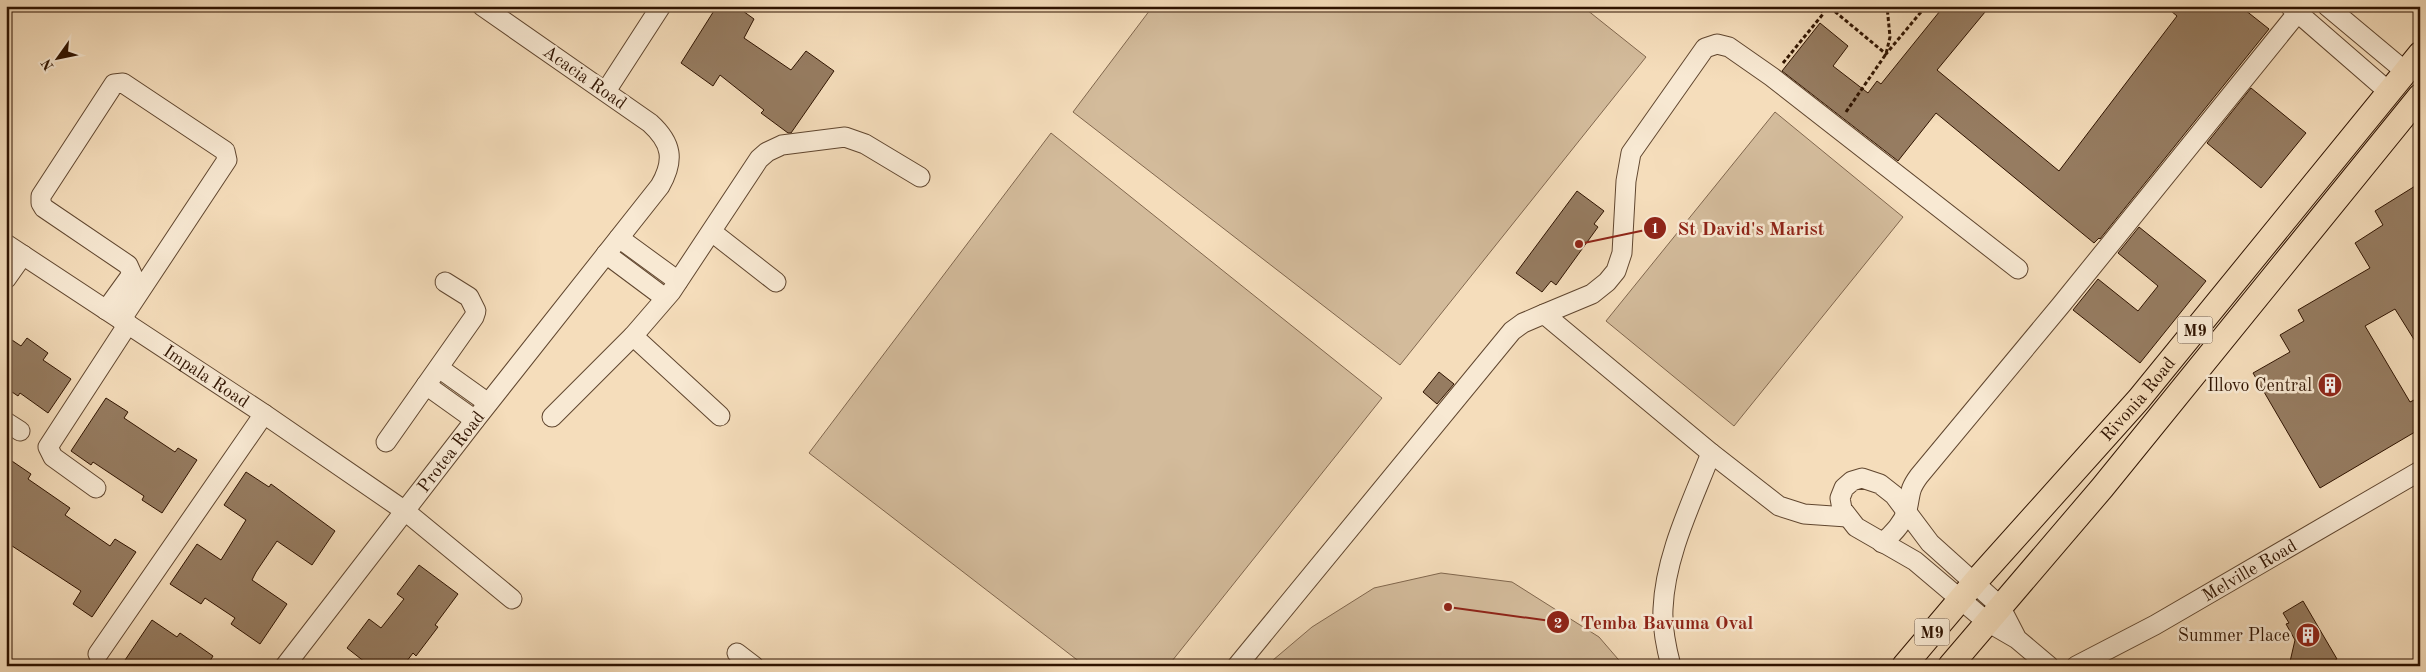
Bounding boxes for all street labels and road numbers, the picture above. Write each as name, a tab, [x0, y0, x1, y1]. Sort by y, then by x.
street label: Acacia Road	[539, 43, 629, 113]
road number: M9	[2178, 316, 2212, 344]
street label: Impala Road	[160, 342, 252, 412]
street label: Rivonia Road	[2098, 354, 2179, 445]
street label: Protea Road	[415, 408, 488, 496]
street label: Melville Road	[2199, 537, 2300, 605]
road number: M9	[1914, 618, 1950, 646]

